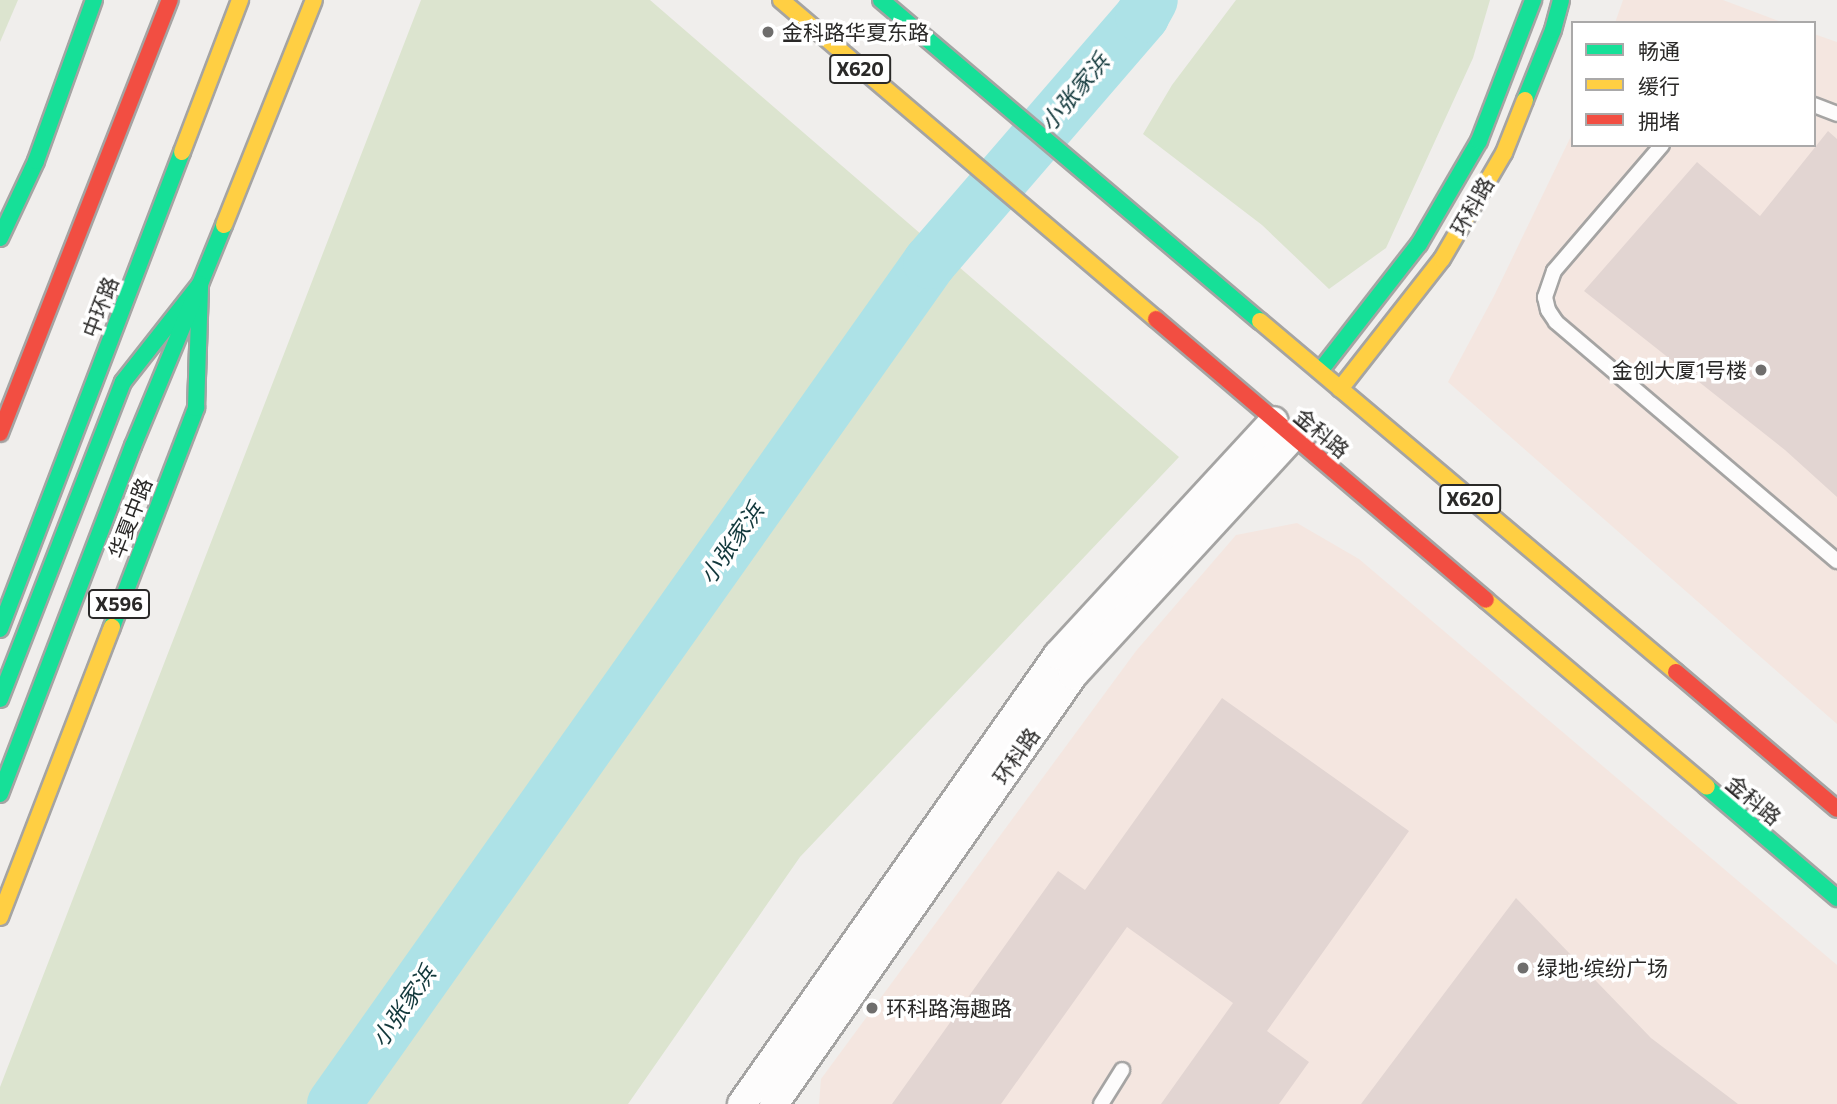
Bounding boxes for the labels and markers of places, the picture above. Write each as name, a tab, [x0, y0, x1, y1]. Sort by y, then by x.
place label: 金科路华夏东路	[782, 19, 929, 45]
marker: 金科路华夏东路	[760, 24, 776, 40]
place label: 金创大厦1号楼	[1612, 357, 1747, 383]
marker: 金创大厦1号楼	[1753, 362, 1769, 378]
place label: 绿地·缤纷广场	[1537, 955, 1668, 981]
marker: 绿地·缤纷广场	[1515, 960, 1531, 976]
place label: 环科路海趣路	[886, 995, 1012, 1021]
marker: 环科路海趣路	[864, 1000, 880, 1016]

